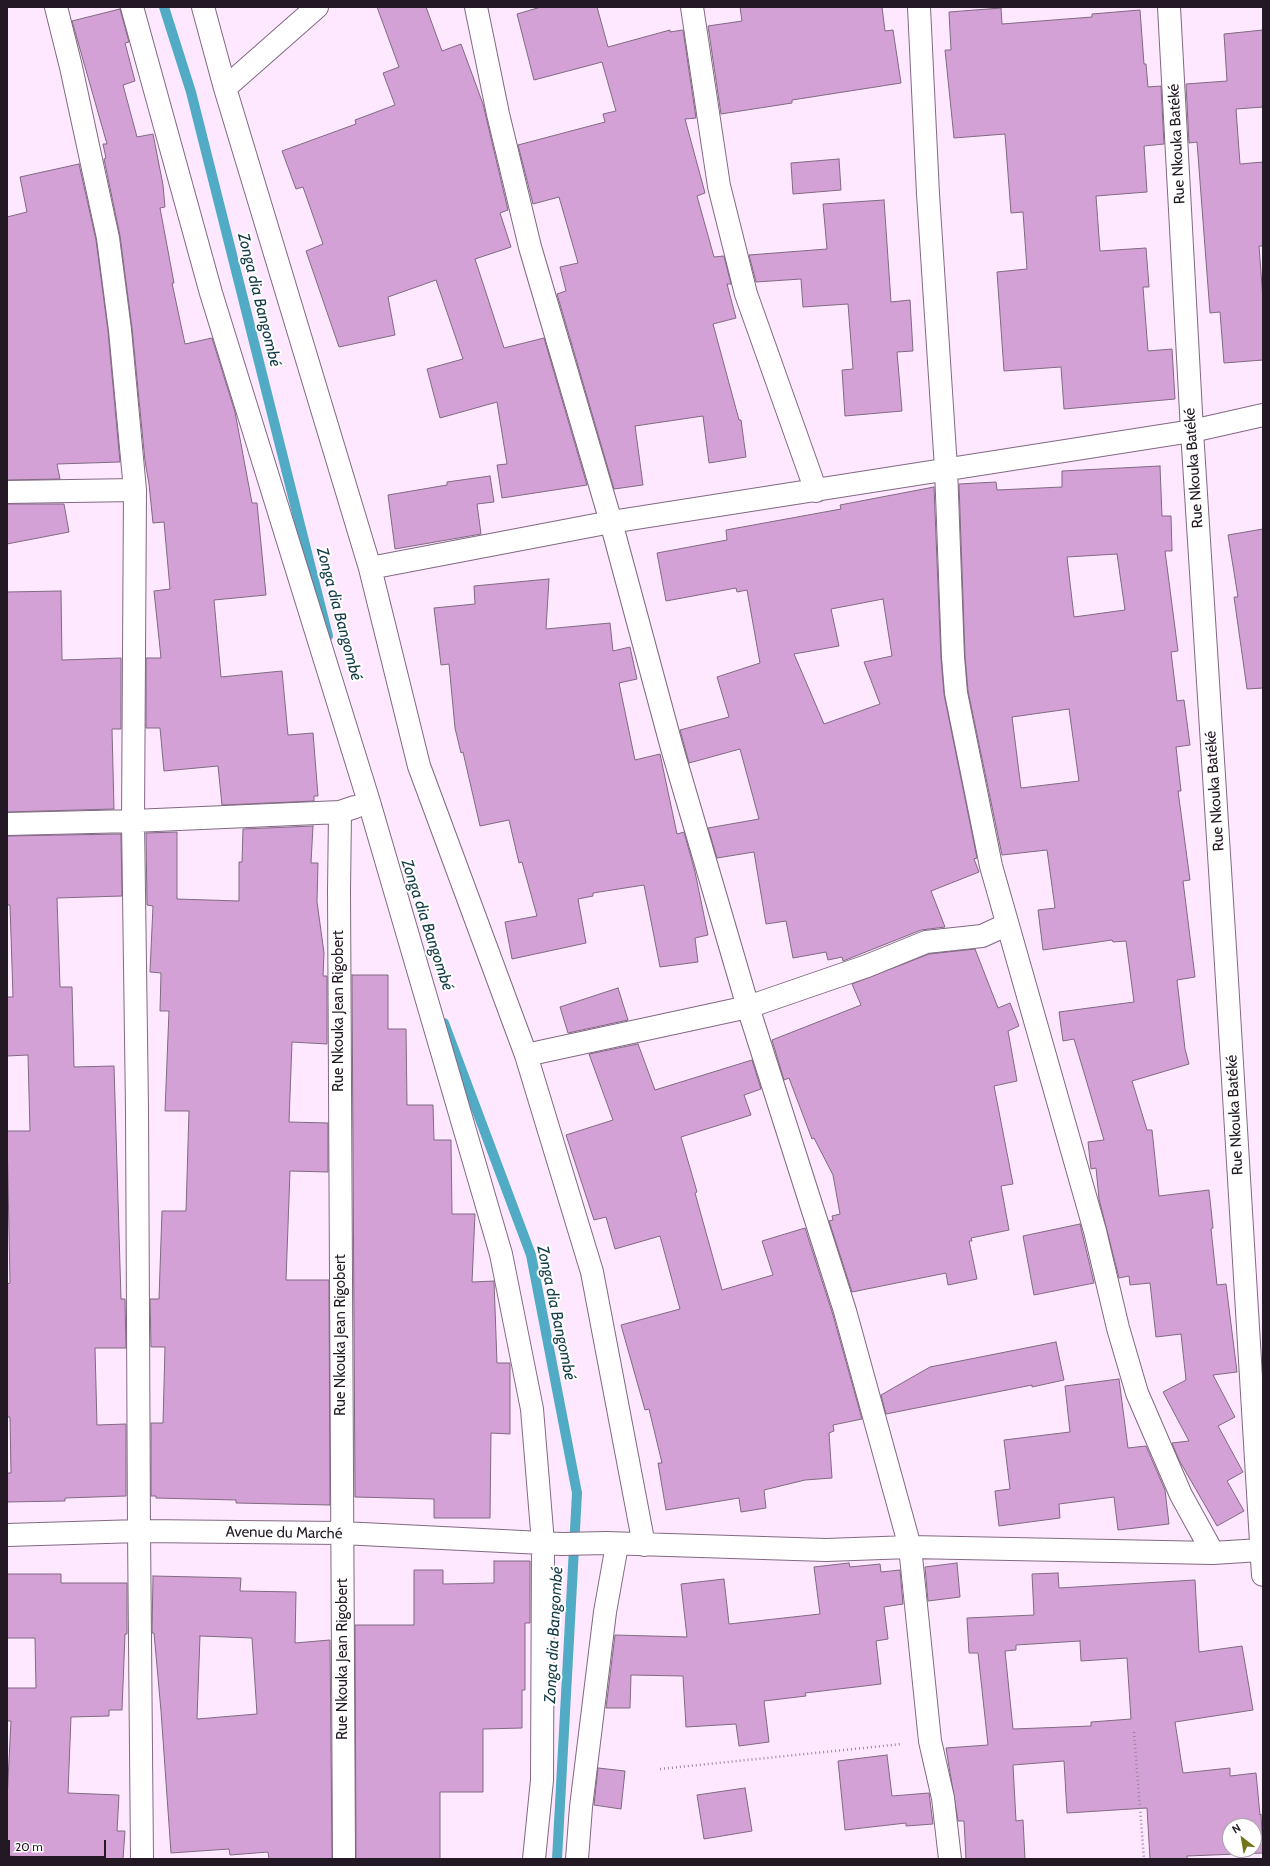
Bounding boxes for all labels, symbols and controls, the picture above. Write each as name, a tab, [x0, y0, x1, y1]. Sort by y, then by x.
street label: Rue Nkouka Batéké	[1165, 83, 1189, 205]
water label: Zonga dia Bangombé	[233, 231, 285, 369]
street label: Rue Nkouka Batéké	[1181, 407, 1207, 529]
water label: Zonga dia Bangombé	[312, 545, 366, 683]
street label: Rue Nkouka Batéké	[1202, 730, 1228, 852]
water label: Zonga dia Bangombé	[397, 857, 457, 993]
street label: Rue Nkouka Jean Rigobert	[330, 930, 348, 1092]
street label: Rue Nkouka Batéké	[1223, 1054, 1247, 1176]
water label: Zonga dia Bangombé	[532, 1244, 580, 1382]
street label: Rue Nkouka Jean Rigobert	[332, 1254, 350, 1416]
street label: Avenue du Marché	[225, 1523, 343, 1543]
water label: Zonga dia Bangombé	[541, 1566, 567, 1704]
street label: Rue Nkouka Jean Rigobert	[334, 1578, 352, 1740]
north arrow	[1222, 1818, 1262, 1858]
text: N	[1229, 1821, 1243, 1837]
scale bar	[10, 1832, 108, 1858]
text: 20 m	[15, 1839, 43, 1854]

